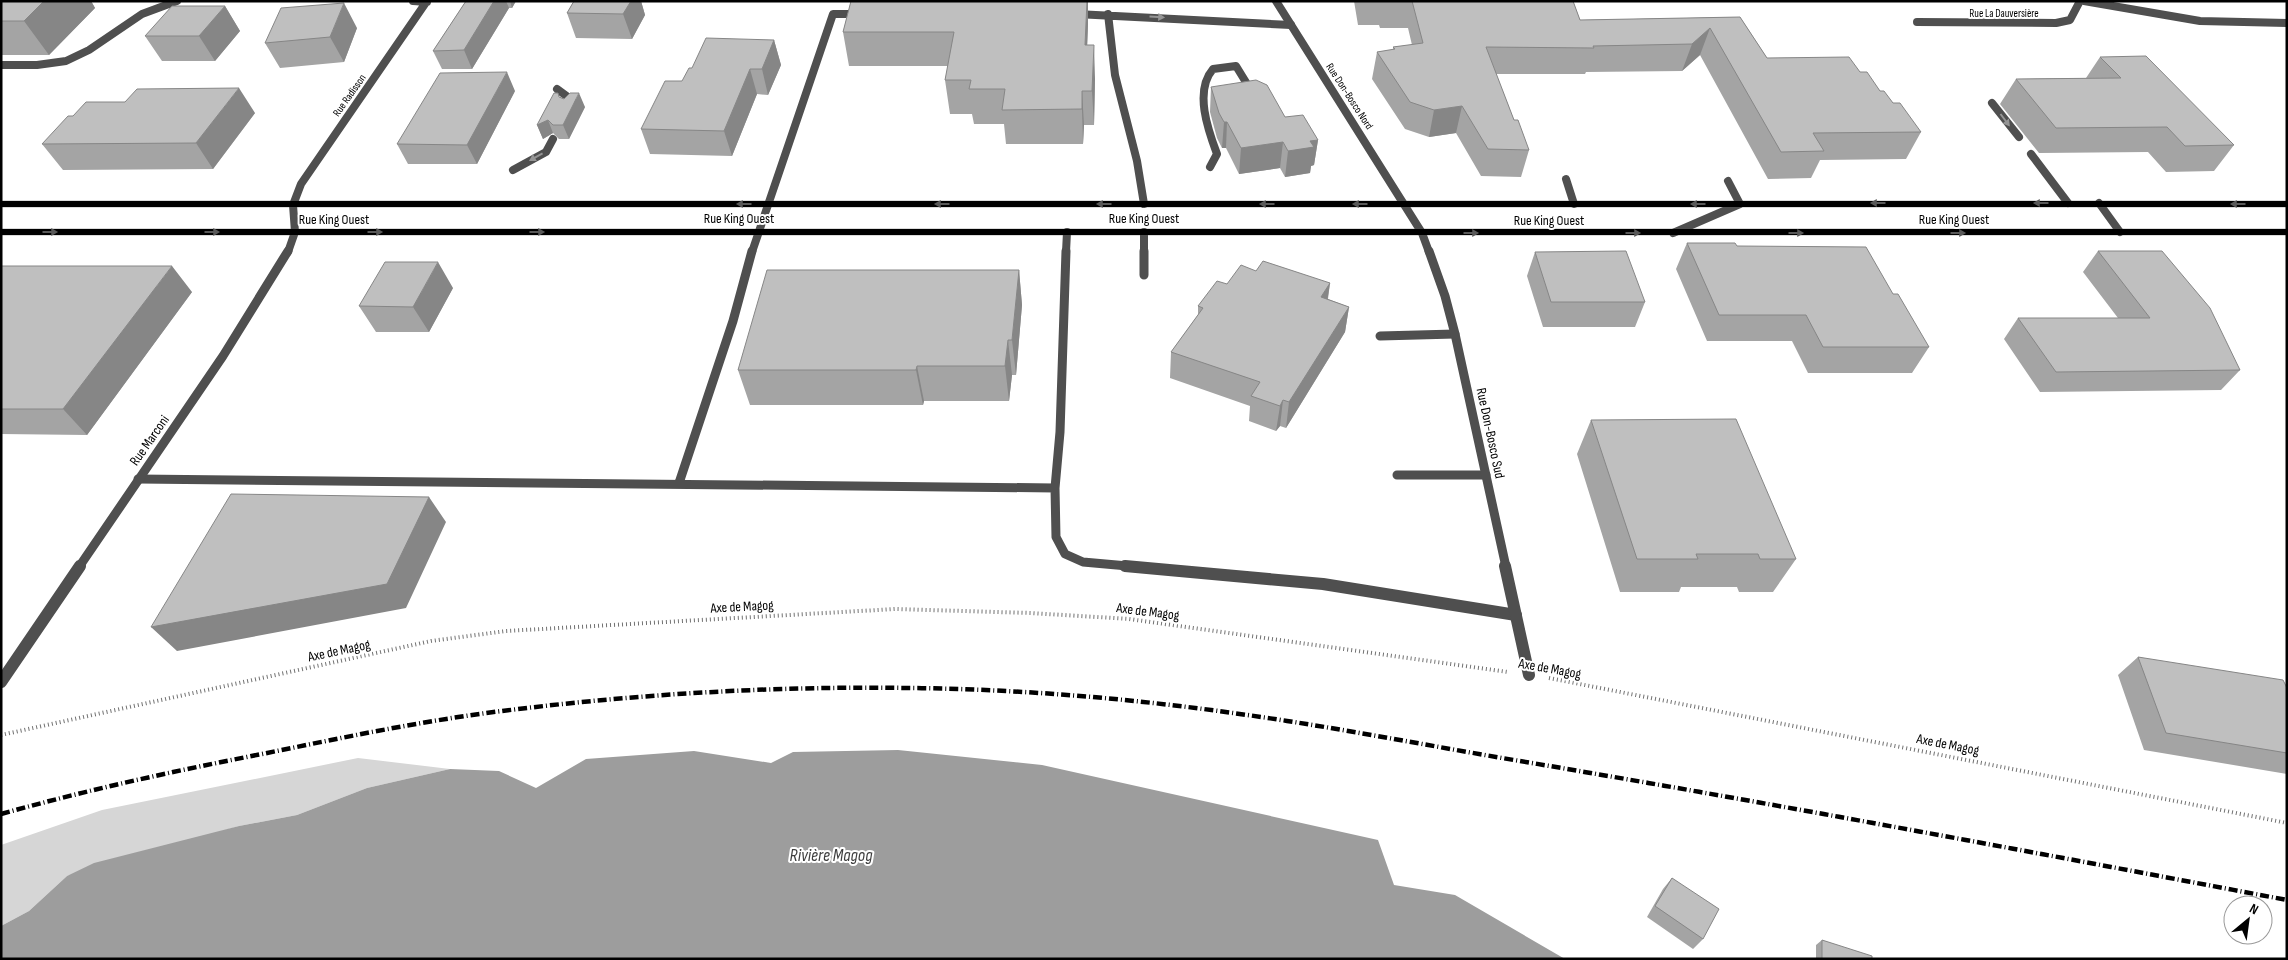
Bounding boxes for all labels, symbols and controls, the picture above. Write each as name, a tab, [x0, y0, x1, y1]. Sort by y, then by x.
street label: Rue La Dauversière	[1969, 7, 2039, 20]
one-way arrow	[1149, 13, 1165, 21]
street label: Rue Don-Bosco Nord	[1323, 61, 1376, 132]
street label: Rue Radisson	[330, 71, 369, 119]
one-way arrow	[2000, 113, 2011, 126]
one-way arrow	[529, 153, 543, 161]
one-way arrow	[1870, 199, 1886, 207]
one-way arrow	[2032, 199, 2048, 207]
one-way arrow	[736, 200, 752, 208]
one-way arrow	[933, 200, 949, 208]
one-way arrow	[1096, 200, 1112, 208]
one-way arrow	[1258, 200, 1274, 208]
one-way arrow	[1351, 200, 1367, 208]
one-way arrow	[1690, 200, 1706, 208]
one-way arrow	[2230, 200, 2246, 208]
street label: Rue King Ouest	[704, 210, 774, 227]
street label: Rue King Ouest	[1109, 210, 1179, 227]
street label: Rue King Ouest	[299, 211, 369, 228]
street label: Rue King Ouest	[1919, 211, 1989, 228]
street label: Rue King Ouest	[1514, 212, 1584, 229]
one-way arrow	[42, 228, 58, 236]
one-way arrow	[205, 228, 221, 236]
one-way arrow	[530, 228, 546, 236]
one-way arrow	[367, 229, 383, 237]
one-way arrow	[1463, 229, 1479, 237]
one-way arrow	[1625, 229, 1641, 237]
one-way arrow	[1788, 229, 1804, 237]
one-way arrow	[1950, 229, 1966, 237]
street label: Rue Don-Bosco Sud	[1473, 386, 1508, 480]
street label: Rue Marconi	[126, 412, 173, 469]
street label: Axe de Magog	[709, 596, 774, 617]
street label: Axe de Magog	[1114, 599, 1181, 624]
street label: Axe de Magog	[305, 636, 372, 666]
street label: Axe de Magog	[1516, 654, 1583, 682]
street label: Axe de Magog	[1914, 730, 1981, 759]
water label: Rivière Magog	[790, 845, 873, 866]
north arrow	[2223, 895, 2273, 945]
text: N	[2247, 900, 2261, 918]

